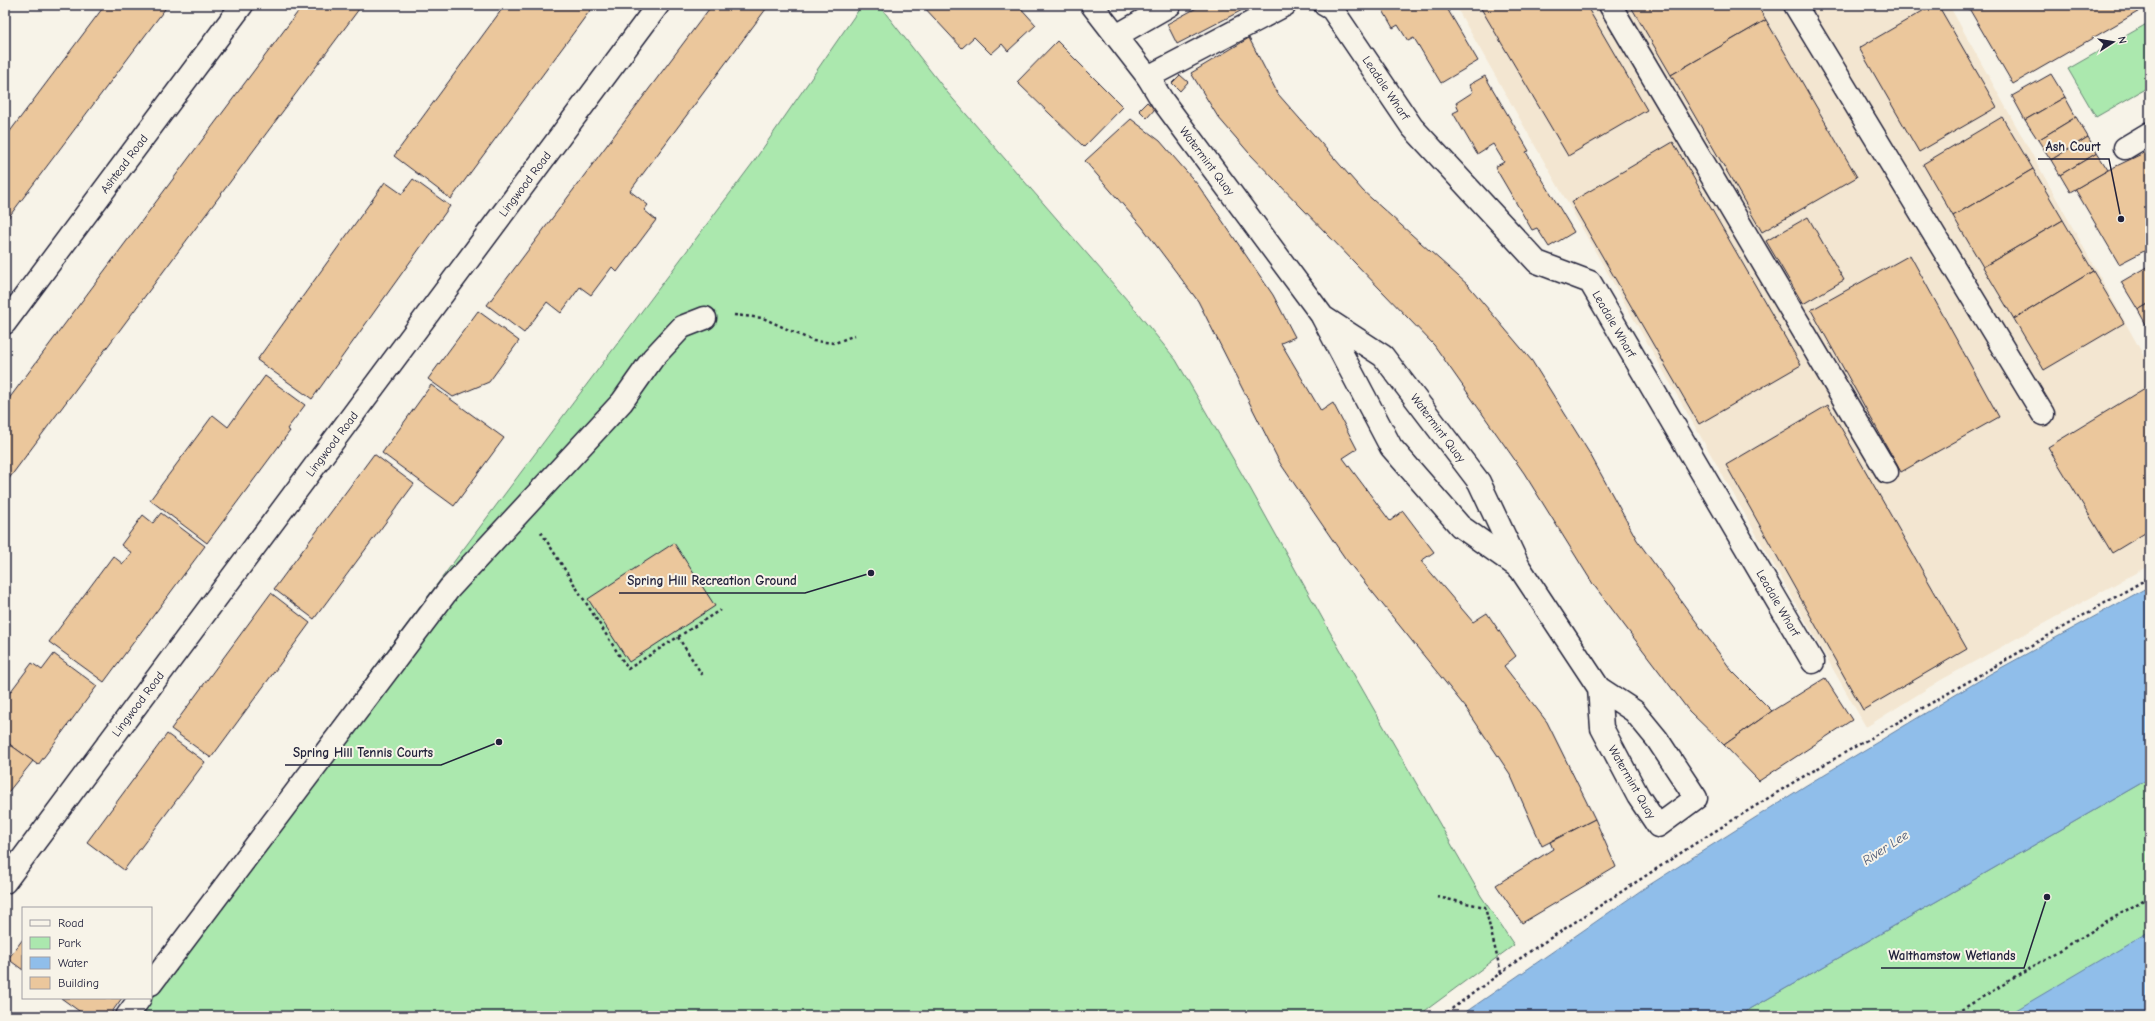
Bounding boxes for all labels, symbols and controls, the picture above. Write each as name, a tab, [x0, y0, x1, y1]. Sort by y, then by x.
north arrow	[2093, 22, 2133, 62]
text: N	[2115, 35, 2129, 45]
street label: Leadale Wharf	[1359, 53, 1413, 123]
street label: Watermint Quay	[1177, 124, 1238, 199]
street label: Ashtead Road	[97, 132, 151, 196]
callout: Ash Court	[2038, 134, 2109, 159]
text: Ash Court	[2046, 139, 2101, 154]
street label: Lingwood Road	[496, 149, 554, 219]
street label: Leadale Wharf	[1589, 288, 1639, 360]
street label: Watermint Quay	[1408, 391, 1469, 466]
street label: Lingwood Road	[303, 409, 361, 479]
street label: Leadale Wharf	[1753, 567, 1803, 639]
callout: Spring Hill Recreation Ground	[619, 568, 805, 593]
text: Spring Hill Recreation Ground	[627, 573, 797, 588]
street label: Lingwood Road	[109, 669, 167, 739]
callout: Spring Hill Tennis Courts	[285, 740, 441, 765]
street label: Watermint Quay	[1605, 743, 1659, 822]
text: Spring Hill Tennis Courts	[293, 745, 434, 760]
water label: River Lee	[1860, 827, 1911, 868]
legend	[22, 907, 152, 999]
text: Road	[58, 916, 84, 930]
text: Park	[58, 936, 81, 950]
callout: Walthamstow Wetlands	[1881, 943, 2024, 968]
text: Walthamstow Wetlands	[1888, 948, 2016, 963]
text: Water	[58, 956, 88, 970]
text: Building	[58, 976, 99, 990]

